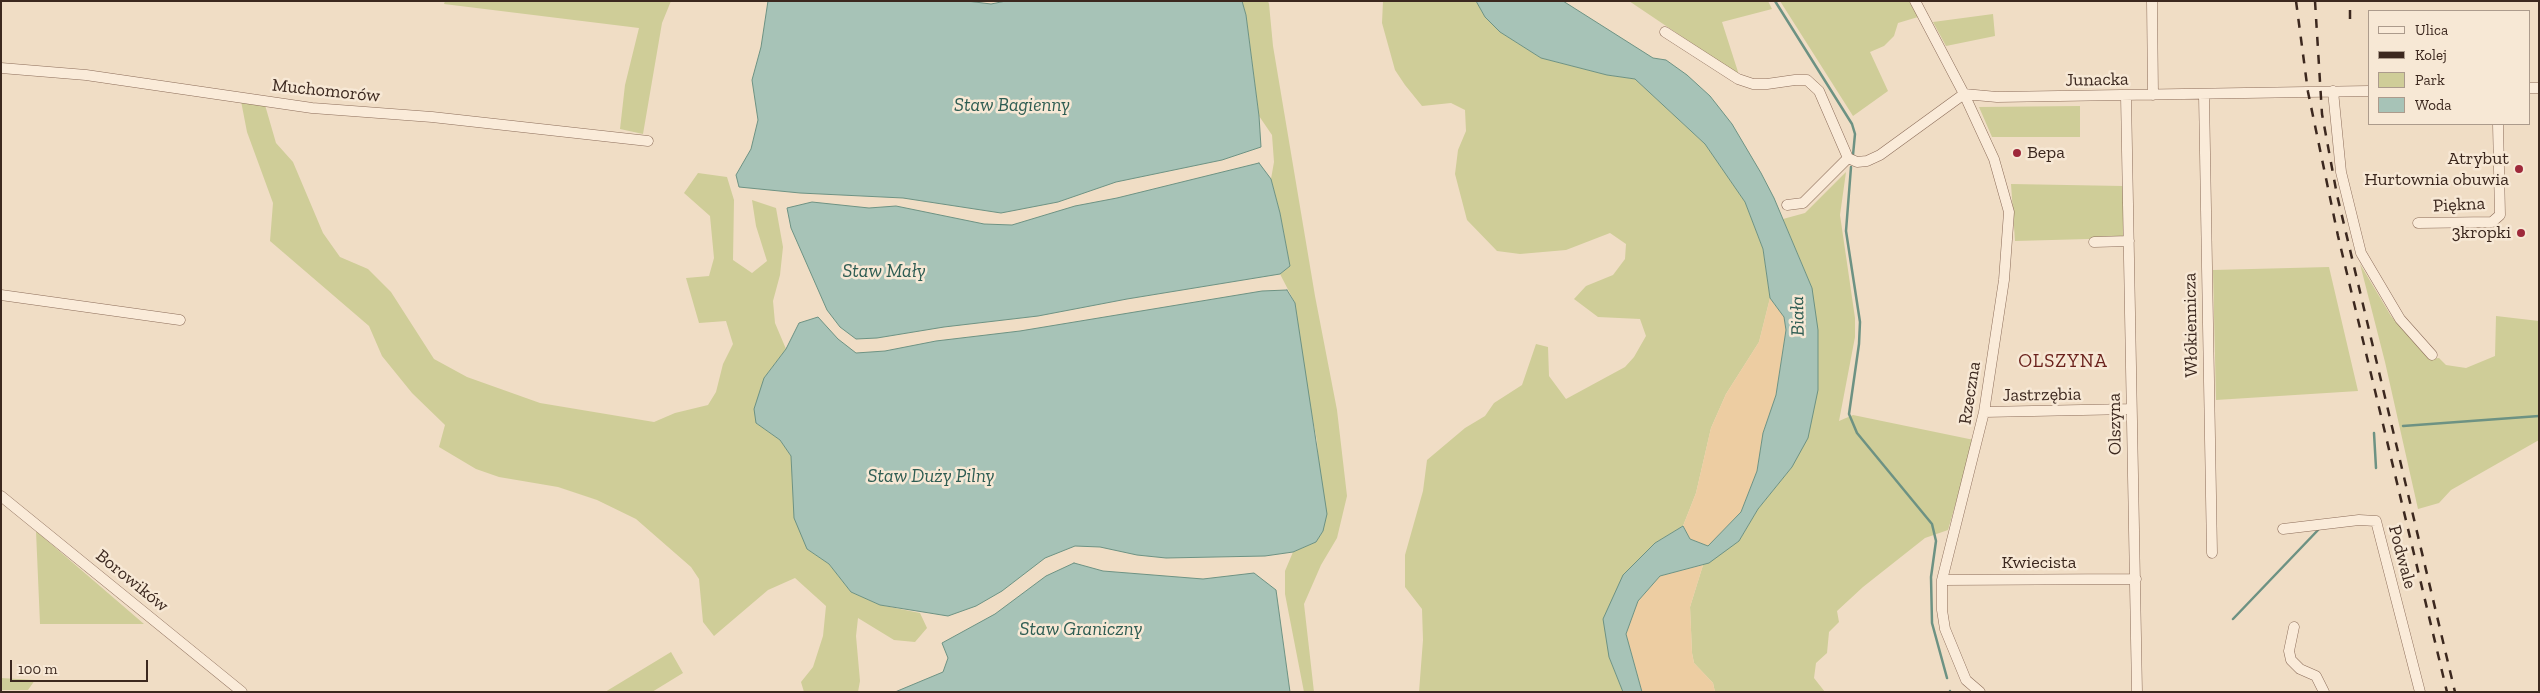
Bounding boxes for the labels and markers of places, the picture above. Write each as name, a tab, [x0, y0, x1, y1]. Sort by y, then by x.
place label: Bepa	[2027, 142, 2065, 164]
marker: Bepa	[2011, 147, 2023, 159]
place label: Atrybut Hurtownia obuwia	[2364, 148, 2509, 190]
marker: Atrybut Hurtownia obuwia	[2513, 163, 2525, 175]
place label: 3kropki	[2452, 222, 2511, 244]
marker: 3kropki	[2515, 227, 2527, 239]

